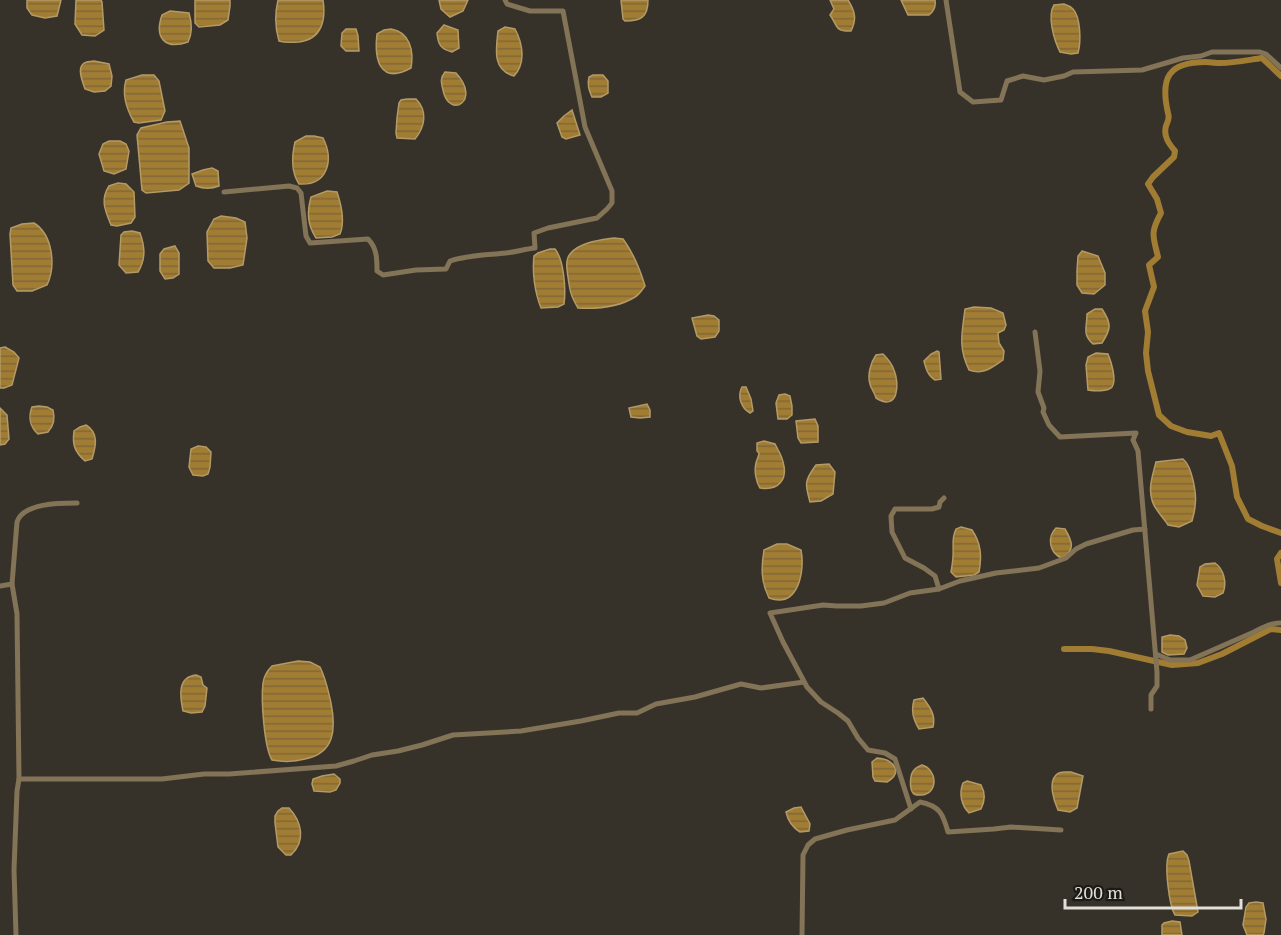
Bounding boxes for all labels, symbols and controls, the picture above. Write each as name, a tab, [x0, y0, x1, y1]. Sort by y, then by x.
scale bar	[1065, 872, 1240, 910]
text: 200 m	[1074, 880, 1123, 904]

